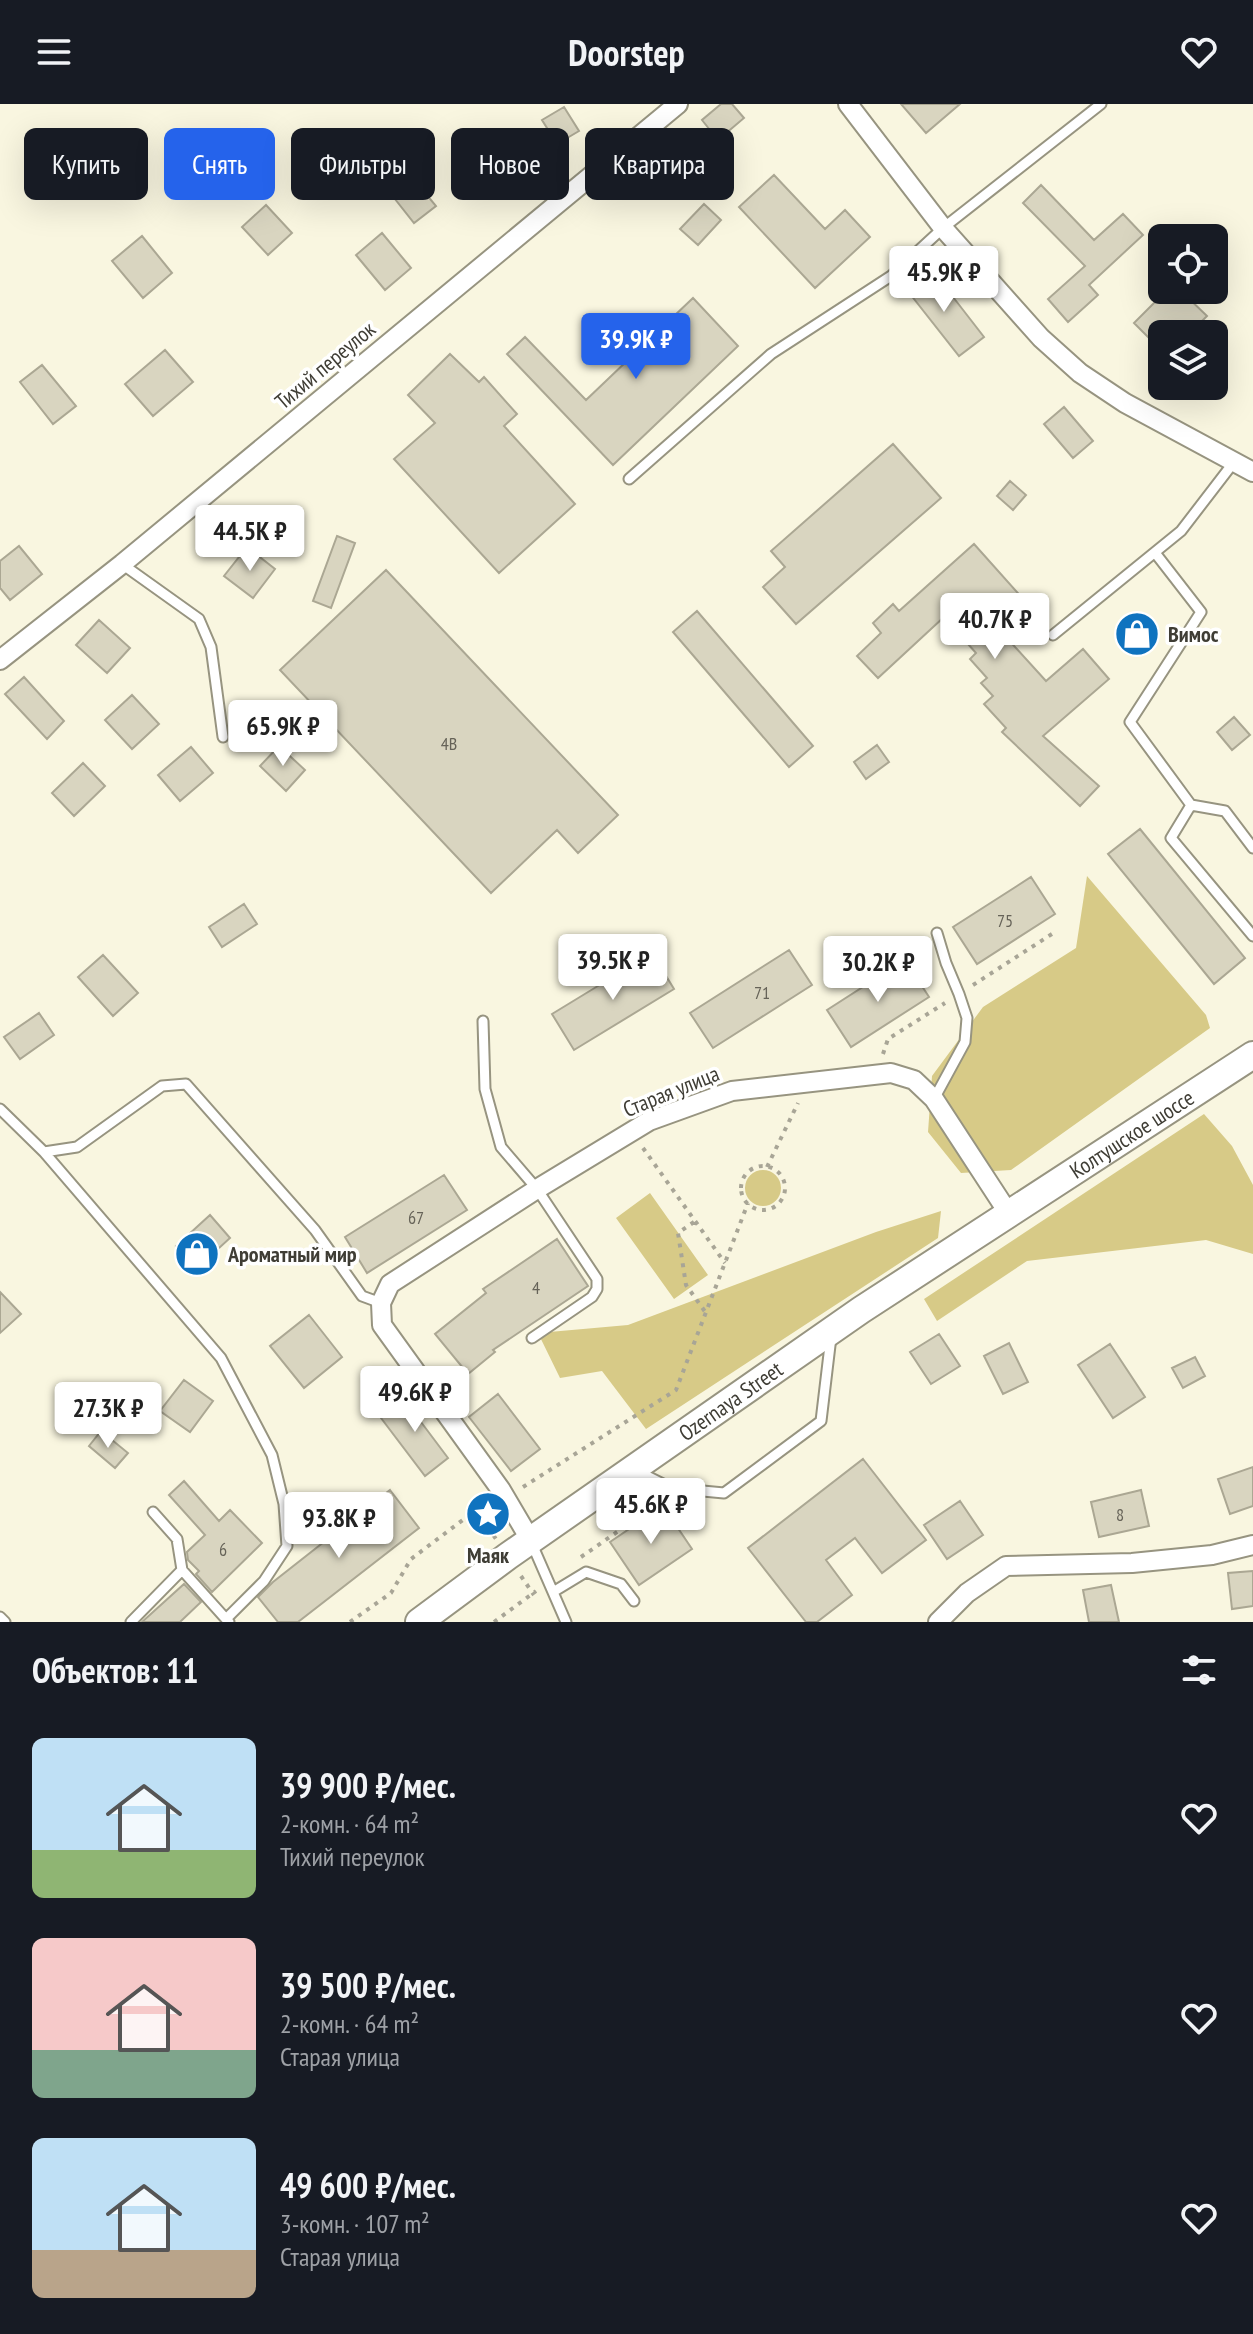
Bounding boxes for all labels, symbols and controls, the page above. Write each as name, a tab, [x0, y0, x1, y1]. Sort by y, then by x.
text: Doorstep	[568, 29, 685, 76]
icon: menu	[32, 30, 76, 74]
icon: heart	[1177, 30, 1221, 74]
chip: Купить	[24, 128, 148, 200]
chip: Снять	[164, 128, 275, 200]
chip: Фильтры	[291, 128, 435, 200]
chip: Новое	[451, 128, 569, 200]
chip: Квартира	[585, 128, 734, 200]
map controls	[1148, 224, 1228, 400]
button: locate	[1148, 224, 1228, 304]
pin: 45.9K ₽	[870, 246, 1018, 314]
text: 45.9K ₽	[907, 255, 981, 288]
pin: 39.9K ₽	[562, 313, 710, 381]
street label: Тихий переулок	[269, 315, 381, 415]
button: layers	[1148, 320, 1228, 400]
text: 39.9K ₽	[599, 322, 673, 355]
pin: 44.5K ₽	[176, 505, 324, 573]
text: 44.5K ₽	[213, 514, 287, 547]
pin: 40.7K ₽	[921, 593, 1069, 661]
text: 40.7K ₽	[958, 602, 1032, 635]
shop icon: Вимос	[1113, 610, 1161, 658]
place label: Вимос	[1168, 620, 1219, 648]
pin: 65.9K ₽	[209, 700, 357, 768]
text: 65.9K ₽	[246, 709, 320, 742]
house number: 4В	[441, 732, 457, 755]
house number: 75	[997, 909, 1013, 932]
pin: 39.5K ₽	[539, 934, 687, 1002]
pin: 30.2K ₽	[804, 936, 952, 1004]
text: 39.5K ₽	[576, 943, 650, 976]
text: 30.2K ₽	[841, 945, 915, 978]
house number: 71	[754, 981, 770, 1004]
street label: Старая улица	[619, 1059, 723, 1123]
street label: Колтушское шоссе	[1064, 1083, 1199, 1185]
house number: 67	[408, 1206, 424, 1229]
shop icon: Ароматный мир	[173, 1230, 221, 1278]
place label: Ароматный мир	[227, 1240, 357, 1268]
house number: 4	[532, 1276, 540, 1299]
street label: Ozernaya Street	[673, 1355, 788, 1447]
pin: 49.6K ₽	[341, 1366, 489, 1434]
text: 49.6K ₽	[378, 1375, 452, 1408]
pin: 27.3K ₽	[34, 1382, 182, 1450]
text: 27.3K ₽	[73, 1391, 143, 1424]
pin: 45.6K ₽	[577, 1478, 725, 1546]
text: 45.6K ₽	[614, 1487, 688, 1520]
place icon: Маяк	[464, 1490, 512, 1538]
pin: 93.8K ₽	[265, 1492, 413, 1560]
text: 93.8K ₽	[302, 1501, 376, 1534]
house number: 8	[1116, 1503, 1124, 1526]
house number: 6	[219, 1538, 227, 1561]
place label: Маяк	[467, 1541, 510, 1569]
text: Объектов: 11	[32, 1648, 199, 1692]
icon: filters	[1177, 1648, 1221, 1692]
text: 39 900 ₽/мес.	[280, 1763, 456, 1807]
icon: home	[96, 1770, 192, 1866]
icon: heart	[1177, 1796, 1221, 1840]
text: 2-комн. · 64 m²	[280, 1807, 419, 1840]
text: Тихий переулок	[280, 1840, 425, 1873]
text: 39 500 ₽/мес.	[280, 1963, 456, 2007]
icon: home	[96, 1970, 192, 2066]
icon: heart	[1177, 1996, 1221, 2040]
text: 2-комн. · 64 m²	[280, 2007, 419, 2040]
text: Старая улица	[280, 2040, 400, 2073]
text: 49 600 ₽/мес.	[280, 2163, 456, 2207]
icon: home	[96, 2170, 192, 2266]
icon: heart	[1177, 2196, 1221, 2240]
text: 3-комн. · 107 m²	[280, 2207, 430, 2240]
text: Старая улица	[280, 2240, 400, 2273]

